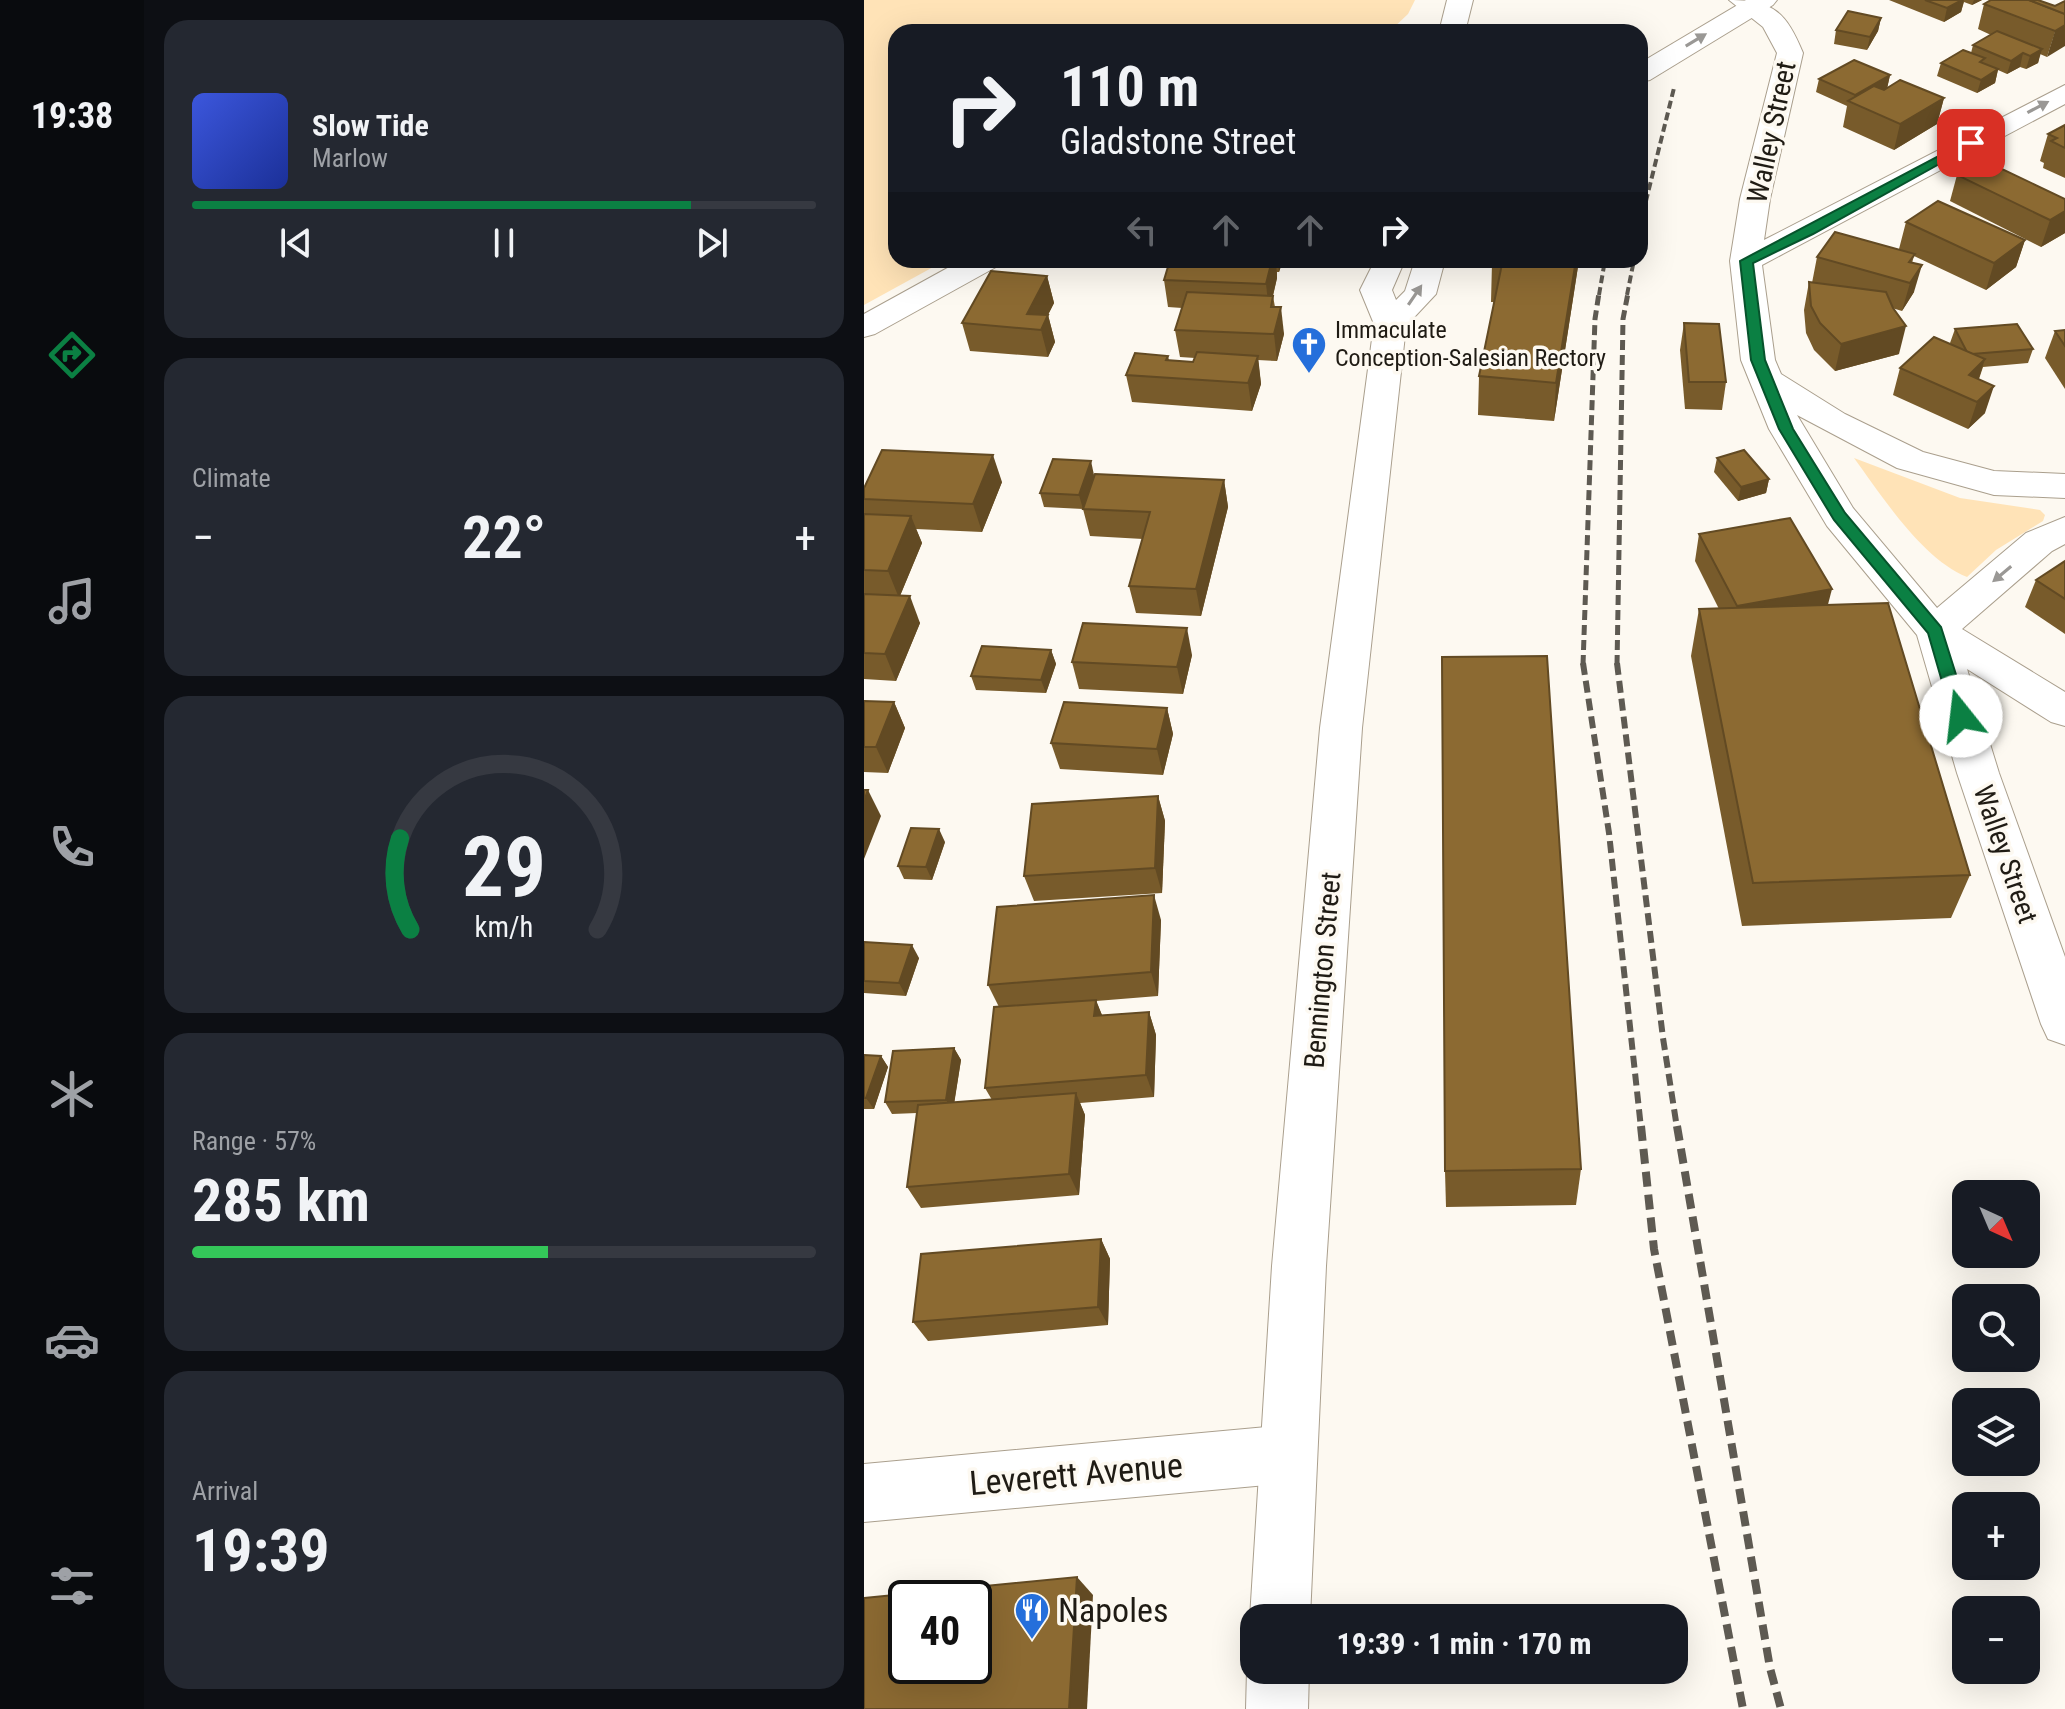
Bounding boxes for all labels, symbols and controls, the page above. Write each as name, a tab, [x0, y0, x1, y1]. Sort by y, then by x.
one-way arrow	[1685, 33, 1707, 47]
text: 110 m	[1060, 54, 1199, 120]
icon: right	[928, 56, 1032, 160]
street label: Walley Street	[1740, 58, 1803, 206]
text: 19:38	[31, 95, 113, 137]
one-way arrow	[2027, 100, 2049, 114]
text: Slow Tide	[312, 108, 429, 143]
pin	[1937, 109, 2005, 177]
text: Gladstone Street	[1060, 121, 1296, 163]
icon: arrive	[1949, 121, 1993, 165]
text: Marlow	[312, 143, 388, 173]
icon: left	[1120, 208, 1164, 252]
icon: ahead	[1204, 208, 1248, 252]
icon: ahead	[1288, 208, 1332, 252]
icon: right	[1372, 208, 1416, 252]
icon: previous	[274, 221, 318, 265]
icon: pause	[482, 221, 526, 265]
icon: next	[690, 221, 734, 265]
one-way arrow	[1406, 284, 1422, 306]
place label: Immaculate Conception-Salesian Rectory	[1335, 316, 1606, 372]
church icon: Immaculate Conception-Salesian Rectory	[1290, 325, 1328, 375]
icon: directions	[44, 327, 100, 383]
text: Climate	[192, 463, 271, 493]
text: 22°	[462, 502, 546, 573]
text: −	[192, 512, 214, 564]
text: +	[794, 512, 816, 564]
one-way arrow	[1992, 564, 2011, 582]
icon: music	[44, 573, 100, 629]
position arrow	[1919, 674, 2003, 758]
street label: Walley Street	[1967, 781, 2045, 928]
icon: phone	[44, 819, 100, 875]
text: 29	[462, 819, 546, 916]
street label: Bennington Street	[1297, 870, 1348, 1070]
text: km/h	[475, 911, 533, 945]
icon: climate	[44, 1066, 100, 1122]
text: Range · 57%	[192, 1126, 316, 1156]
text: 285 km	[192, 1165, 370, 1236]
north arrow	[1952, 1180, 2040, 1268]
map controls	[1952, 1180, 2040, 1684]
button: search	[1952, 1284, 2040, 1372]
icon: car	[44, 1312, 100, 1368]
button: layers	[1952, 1388, 2040, 1476]
street label: Leverett Avenue	[968, 1445, 1184, 1503]
text: Arrival	[192, 1476, 258, 1506]
button: +	[1952, 1492, 2040, 1580]
text: 19:39	[192, 1515, 330, 1586]
icon: filters	[44, 1558, 100, 1614]
speed limit sign: 40	[888, 1580, 992, 1684]
place label: Napoles	[1058, 1590, 1168, 1630]
restaurant icon: Napoles	[1013, 1591, 1051, 1641]
button: −	[1952, 1596, 2040, 1684]
text: 19:39 · 1 min · 170 m	[1337, 1626, 1591, 1661]

